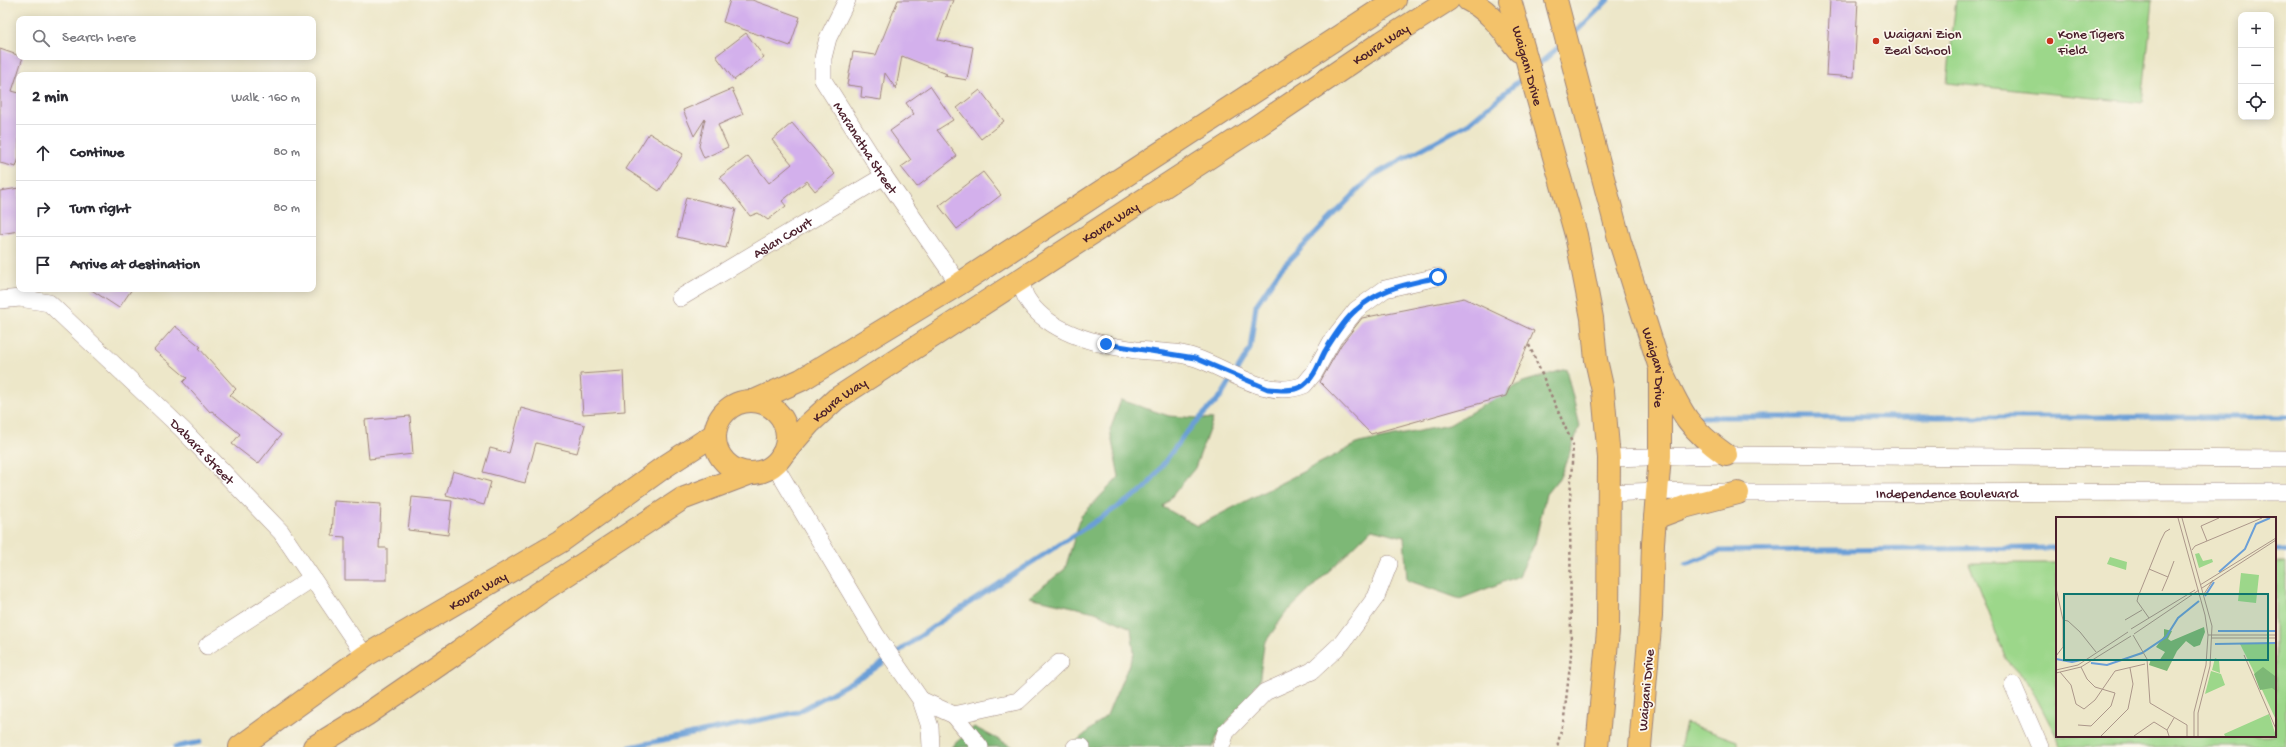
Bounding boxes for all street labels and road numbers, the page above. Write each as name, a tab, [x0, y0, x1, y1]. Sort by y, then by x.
street label: Koura Way	[1350, 21, 1413, 70]
street label: Waigani Drive	[1507, 24, 1545, 109]
street label: Maranatha Street	[828, 99, 901, 199]
street label: Koura Way	[1080, 199, 1143, 248]
street label: Aslan Court	[751, 214, 817, 263]
street label: Waigani Drive	[1637, 326, 1667, 408]
street label: Koura Way	[810, 375, 871, 427]
street label: Dabara Street	[165, 415, 238, 490]
street label: Independence Boulevard	[1876, 486, 2020, 504]
street label: Koura Way	[447, 569, 511, 616]
street label: Waigani Drive	[1635, 648, 1660, 732]

